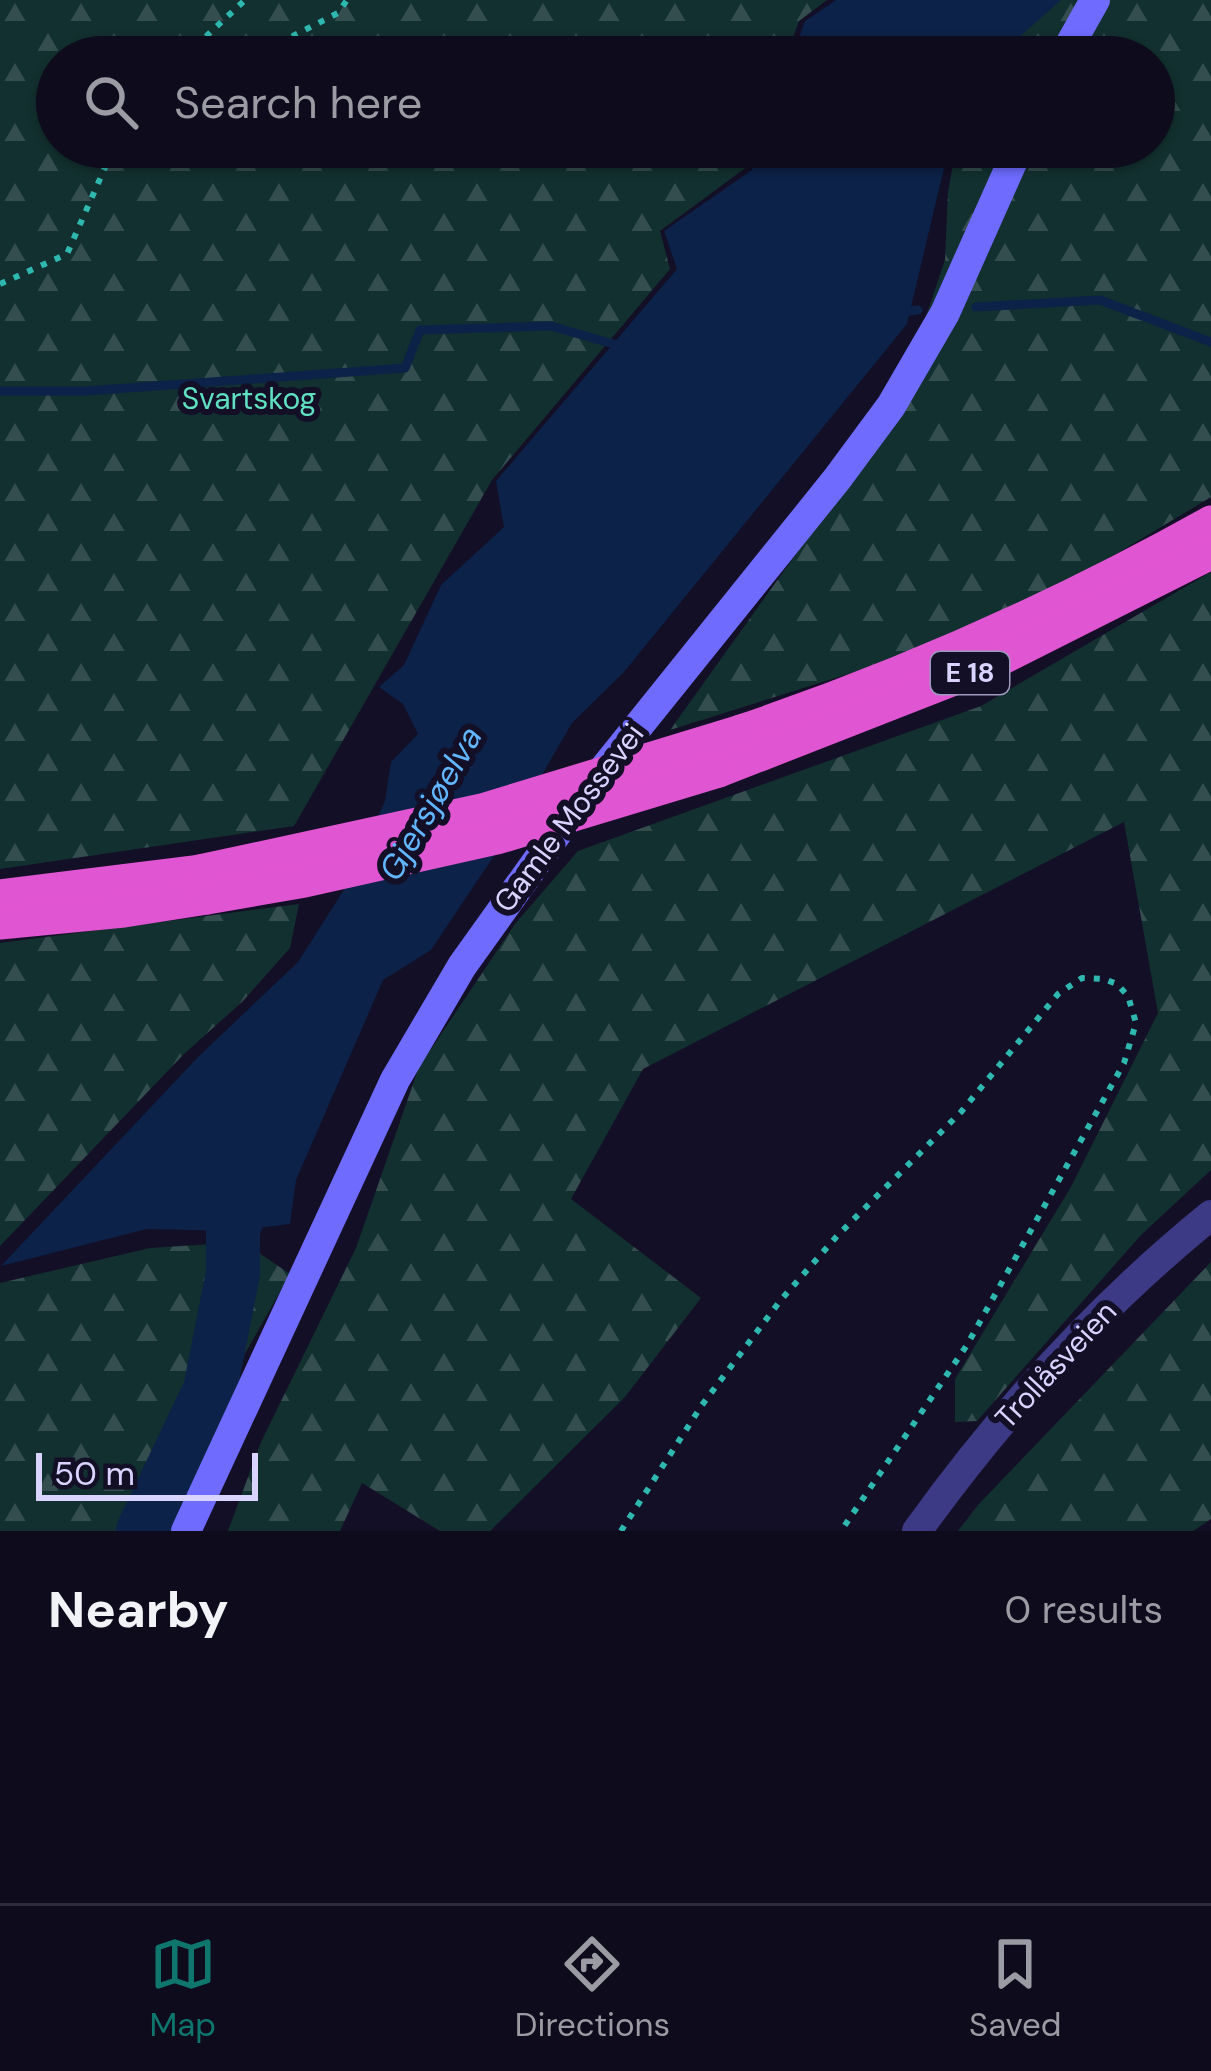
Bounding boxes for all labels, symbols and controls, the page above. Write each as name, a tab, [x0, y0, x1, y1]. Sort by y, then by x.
search box	[36, 36, 1175, 168]
icon: search	[78, 69, 144, 135]
text: Search here	[174, 73, 422, 132]
park label: Svartskog	[182, 379, 316, 418]
road number: E 18	[931, 652, 1009, 694]
street label: Gamle Mossevei	[485, 716, 652, 920]
water label: Gjersjøelva	[369, 718, 492, 888]
street label: Trollåsveien	[986, 1293, 1125, 1437]
scale bar	[36, 1447, 258, 1500]
text: 50 m	[54, 1452, 135, 1495]
text: Nearby	[48, 1576, 229, 1643]
text: 0 results	[1005, 1584, 1163, 1635]
tab: Map	[149, 1931, 216, 2046]
tab: Directions	[515, 1931, 670, 2046]
tab: Saved	[969, 1931, 1062, 2046]

